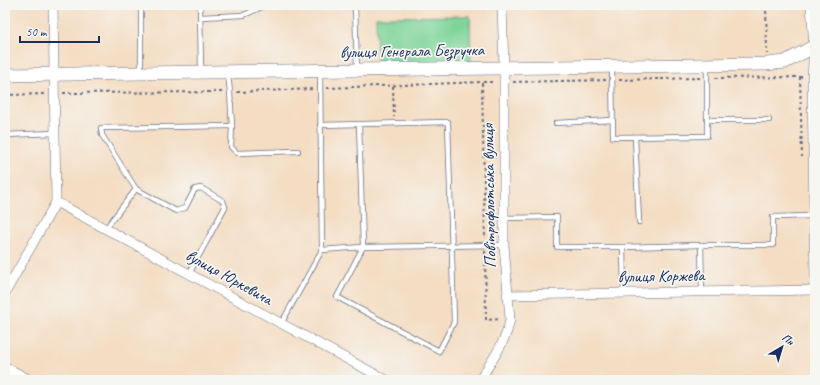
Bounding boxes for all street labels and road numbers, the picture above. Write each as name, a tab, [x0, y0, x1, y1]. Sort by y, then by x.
street label: вулиця Генерала Безручка	[340, 39, 486, 64]
street label: Повітрофлотська вулиця	[477, 123, 501, 268]
street label: вулиця Юркевича	[182, 245, 278, 310]
street label: вулиця Коржева	[618, 265, 706, 287]

